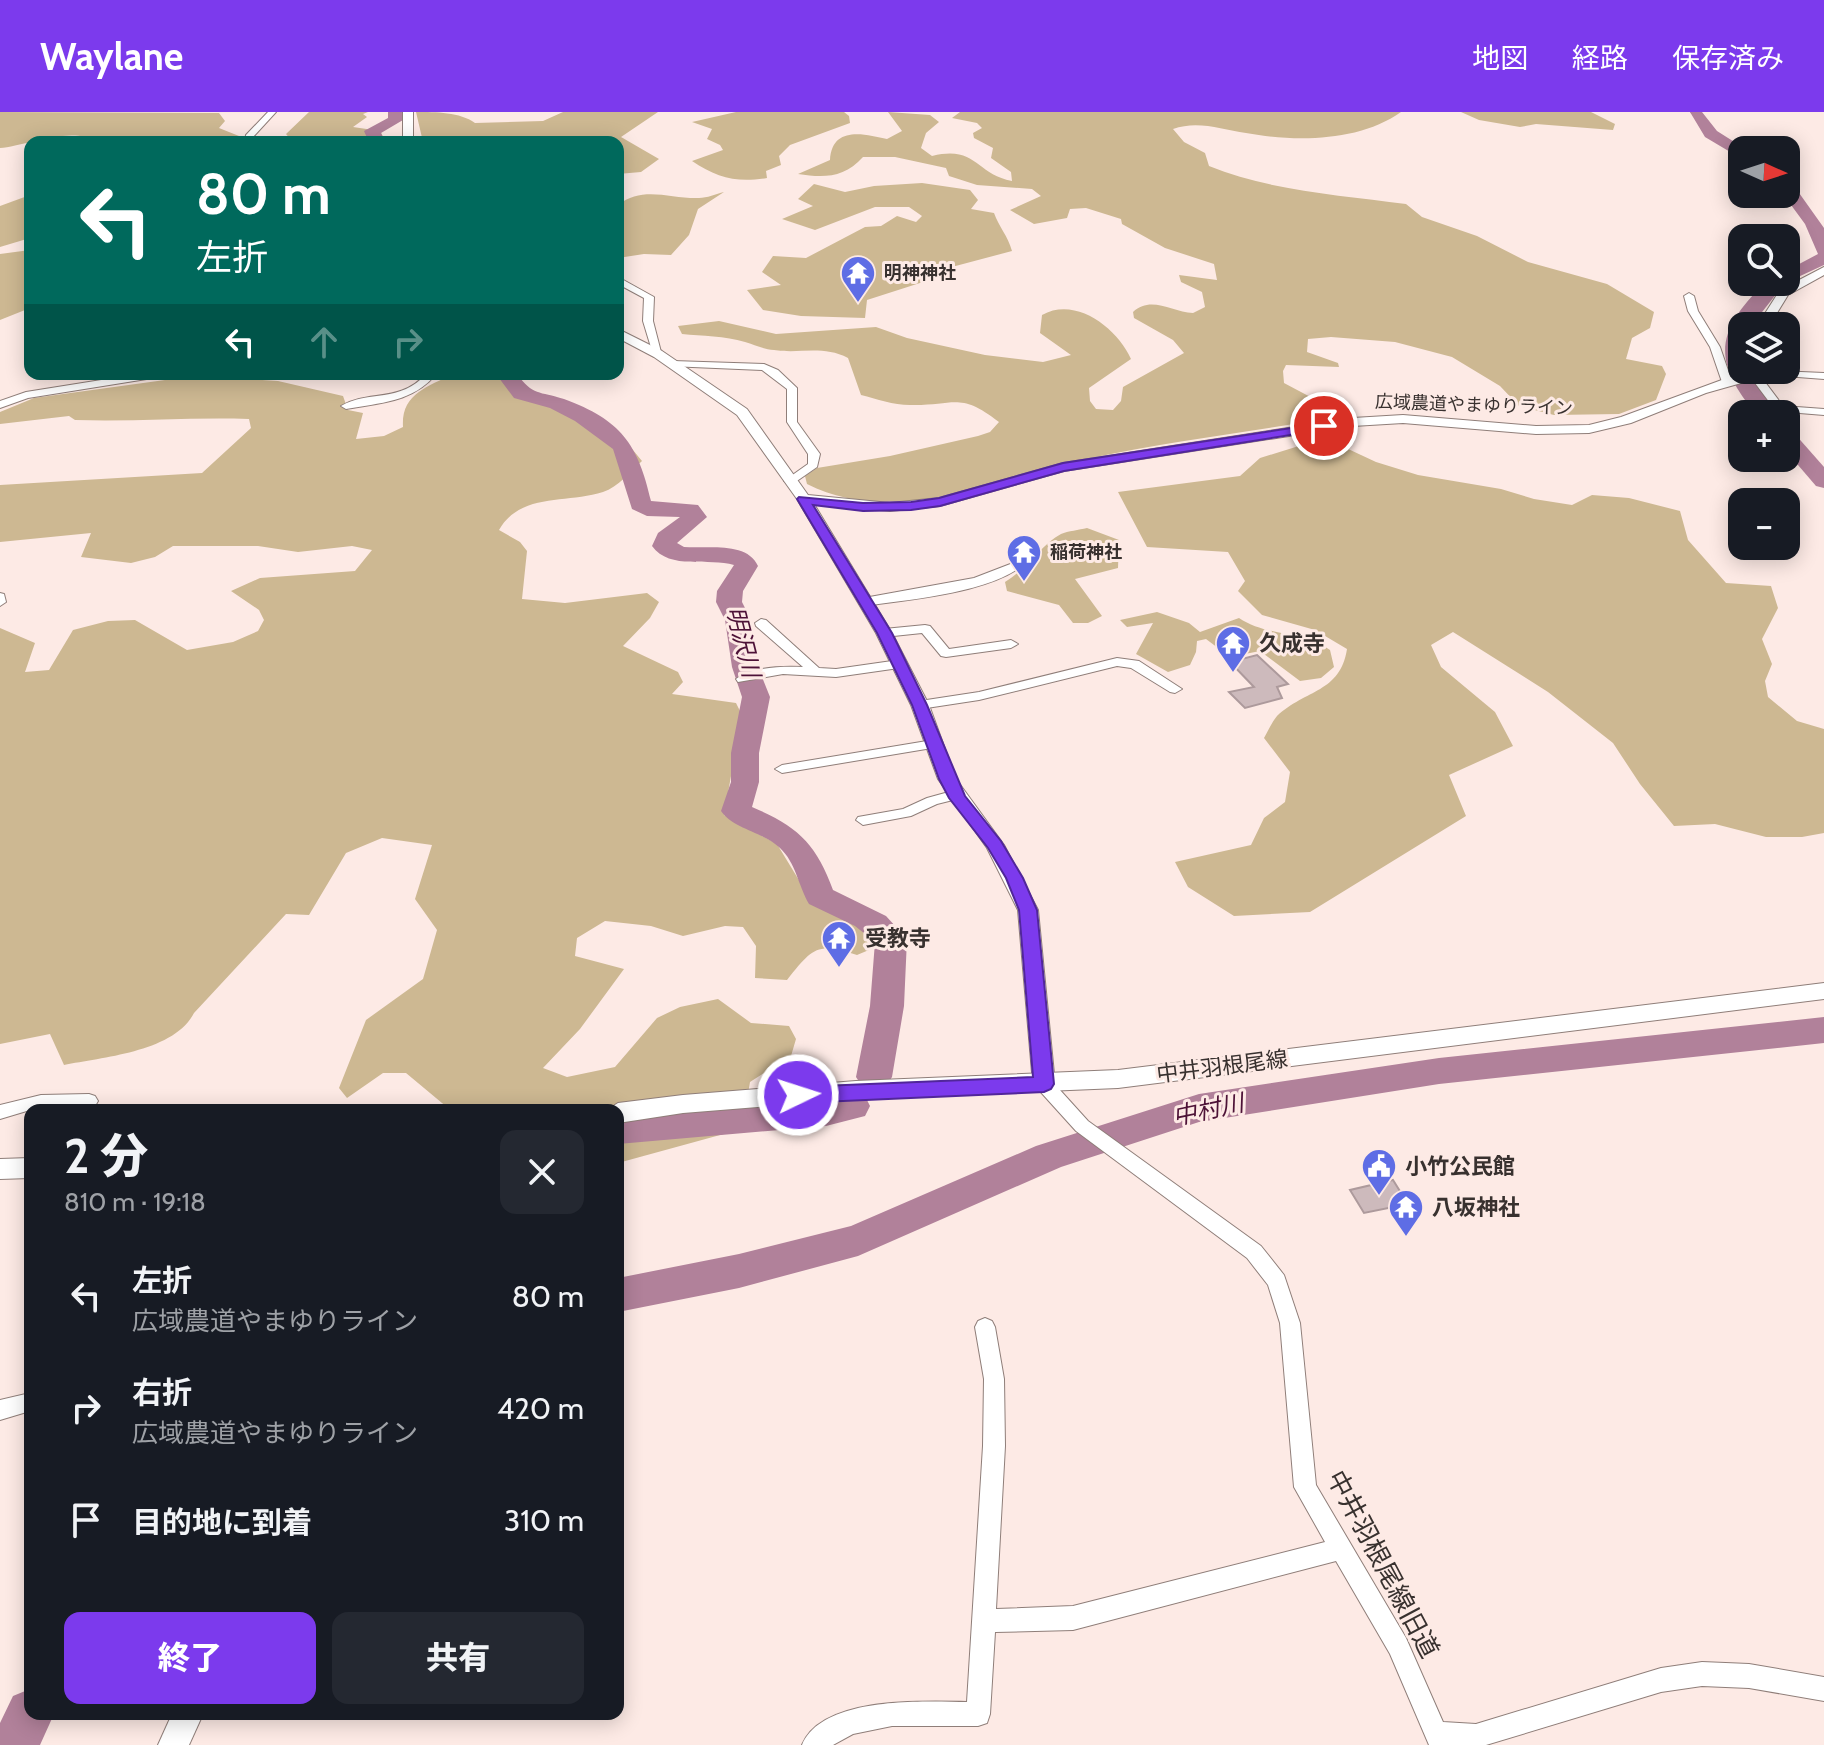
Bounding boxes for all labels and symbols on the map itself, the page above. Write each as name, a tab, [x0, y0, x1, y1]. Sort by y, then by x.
north arrow	[1728, 136, 1800, 208]
temple icon: 明神神社	[839, 254, 877, 304]
place label: 明神神社	[884, 262, 956, 284]
street label: 広域農道やまゆりライン	[1375, 391, 1573, 419]
pin	[1290, 392, 1358, 460]
temple icon: 稲荷神社	[1005, 533, 1043, 583]
place label: 稲荷神社	[1050, 541, 1122, 563]
water label: 明沢川	[721, 603, 767, 683]
temple icon: 久成寺	[1214, 624, 1252, 674]
place label: 久成寺	[1259, 630, 1325, 657]
temple icon: 受教寺	[820, 919, 858, 969]
place label: 受教寺	[865, 925, 931, 952]
street label: 中井羽根尾線	[1155, 1045, 1289, 1088]
position arrow	[756, 1053, 840, 1137]
water label: 中村川	[1170, 1087, 1249, 1131]
public building icon: 小竹公民館	[1360, 1147, 1398, 1197]
place label: 小竹公民館	[1405, 1153, 1515, 1180]
temple icon: 八坂神社	[1387, 1188, 1425, 1238]
place label: 八坂神社	[1432, 1194, 1520, 1221]
street label: 中井羽根尾線旧道	[1320, 1465, 1446, 1663]

